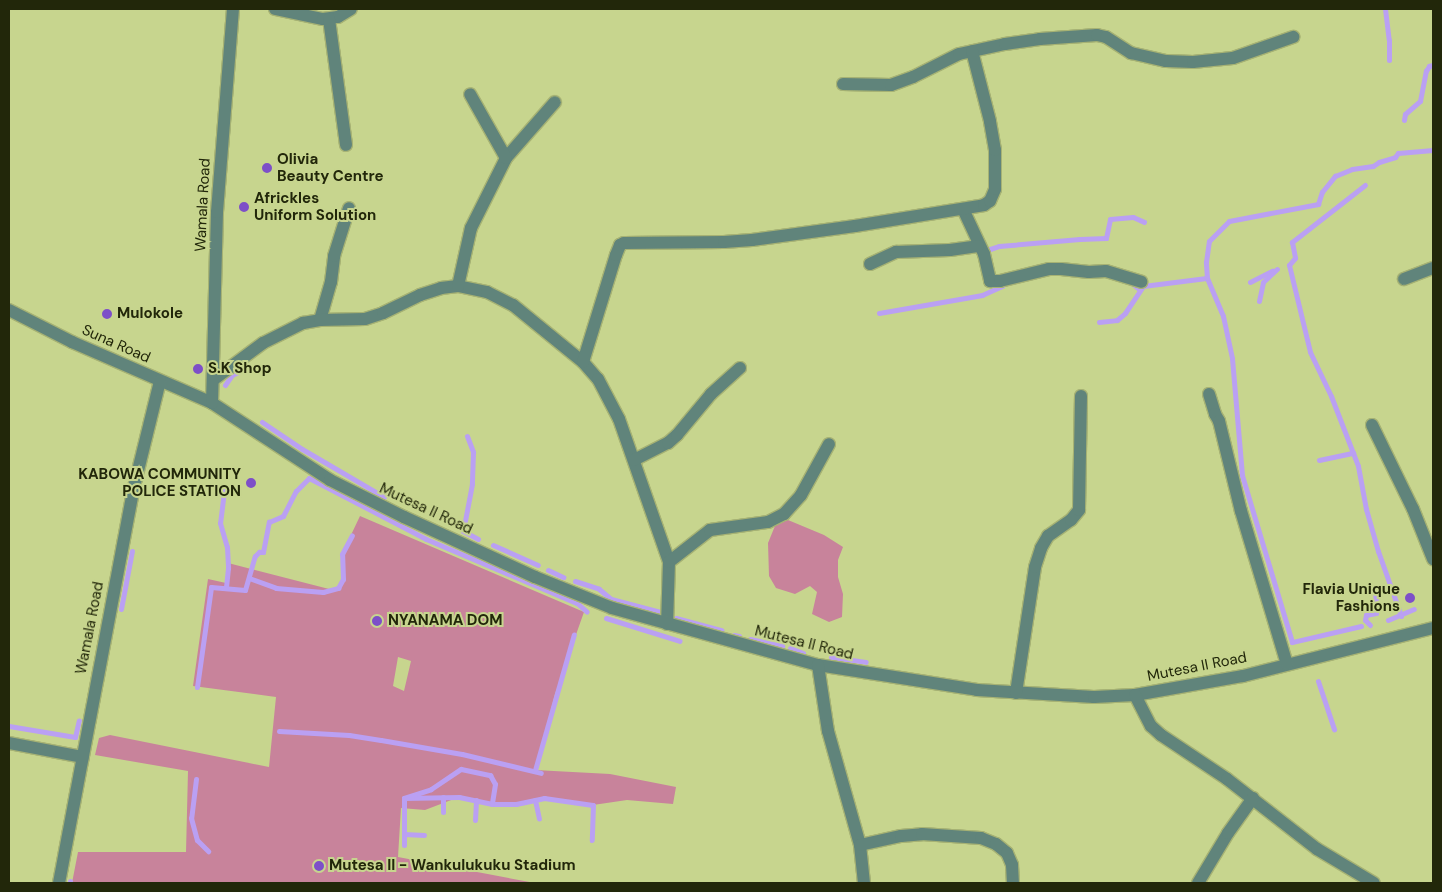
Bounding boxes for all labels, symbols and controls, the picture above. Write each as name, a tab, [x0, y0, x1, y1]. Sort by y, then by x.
place label: Olivia Beauty Centre	[277, 150, 384, 185]
street label: Wamala Road	[192, 158, 214, 252]
marker: Olivia Beauty Centre	[261, 162, 273, 174]
place label: Africkles Uniform Solution	[254, 189, 376, 224]
marker: Africkles Uniform Solution	[238, 201, 250, 213]
place label: Mulokole	[117, 305, 183, 323]
marker: Mulokole	[101, 308, 113, 320]
street label: Suna Road	[79, 321, 153, 367]
place label: S.K Shop	[208, 360, 271, 378]
marker: S.K Shop	[192, 363, 204, 375]
place label: KABOWA COMMUNITY POLICE STATION	[78, 465, 241, 500]
marker: KABOWA COMMUNITY POLICE STATION	[245, 477, 257, 489]
street label: Mutesa II Road	[376, 479, 476, 539]
street label: Wamala Road	[72, 580, 108, 676]
place label: Flavia Unique Fashions	[1302, 580, 1400, 615]
marker: Flavia Unique Fashions	[1404, 592, 1416, 604]
place label: NYANAMA DOM	[388, 612, 503, 630]
marker: NYANAMA DOM	[370, 614, 384, 628]
street label: Mutesa II Road	[753, 622, 855, 664]
street label: Mutesa II Road	[1146, 649, 1248, 685]
place label: Mutesa II - Wankulukuku Stadium	[329, 857, 576, 875]
marker: Mutesa II - Wankulukuku Stadium	[313, 860, 325, 872]

